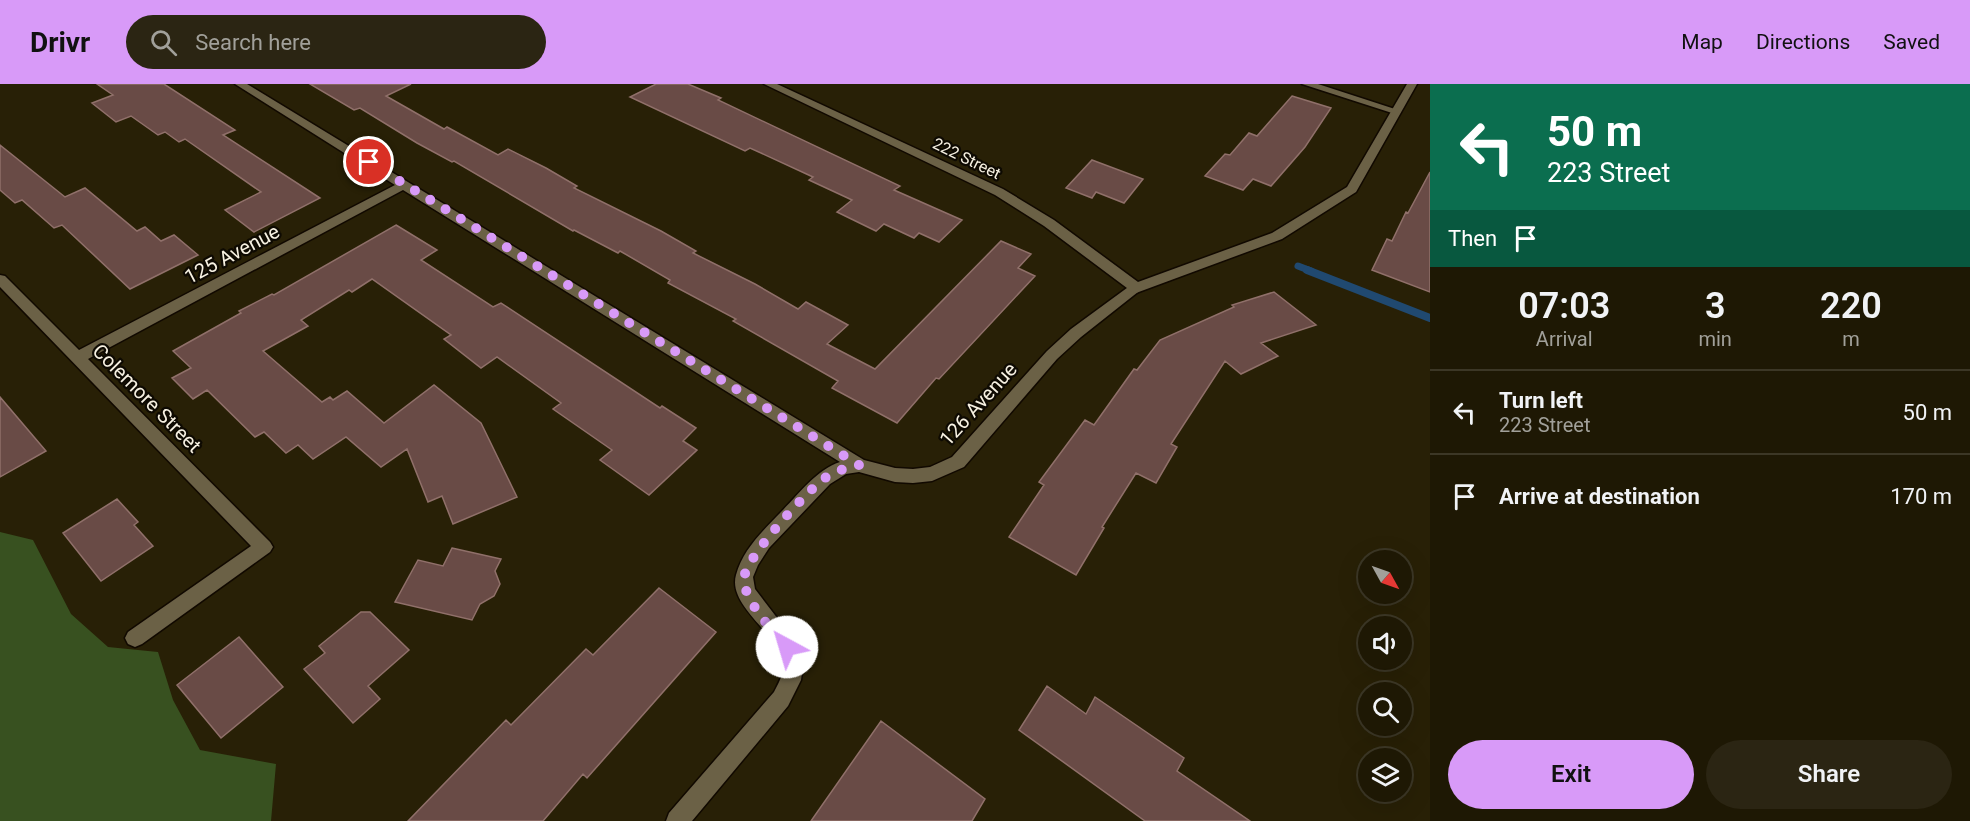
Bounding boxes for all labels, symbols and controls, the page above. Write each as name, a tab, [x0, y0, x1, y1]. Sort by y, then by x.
search box	[126, 15, 546, 69]
text: Drivr	[30, 26, 90, 59]
icon: search	[147, 26, 180, 59]
text: Search here	[195, 30, 311, 55]
text: Map	[1681, 30, 1723, 54]
text: Directions	[1756, 30, 1850, 54]
text: Saved	[1883, 30, 1940, 54]
text: 50 m	[1547, 107, 1642, 156]
icon: left	[1448, 108, 1526, 186]
street label: 222 Street	[930, 134, 1004, 183]
pin	[343, 136, 394, 187]
icon: arrive	[352, 145, 385, 178]
text: 223 Street	[1547, 157, 1670, 189]
street label: 125 Avenue	[180, 219, 284, 289]
icon: arrive	[1509, 222, 1542, 255]
text: Then	[1448, 226, 1497, 251]
text: 07:03	[1518, 285, 1610, 327]
text: 3	[1705, 285, 1725, 327]
text: 220	[1820, 285, 1882, 327]
text: Arrival	[1536, 327, 1593, 351]
text: min	[1698, 327, 1732, 351]
text: m	[1842, 327, 1860, 351]
street label: Colemore Street	[88, 339, 206, 457]
street label: 126 Avenue	[934, 357, 1022, 451]
text: Turn left	[1499, 388, 1583, 413]
icon: left	[1448, 396, 1481, 429]
text: 50 m	[1903, 400, 1952, 425]
text: 223 Street	[1499, 413, 1590, 437]
icon: arrive	[1448, 480, 1481, 513]
text: Arrive at destination	[1499, 484, 1700, 509]
text: 170 m	[1890, 484, 1952, 509]
north arrow	[1358, 550, 1412, 604]
map controls	[1358, 550, 1412, 802]
position arrow	[755, 615, 819, 679]
button: sound	[1358, 616, 1412, 670]
button: search	[1358, 682, 1412, 736]
button: Exit	[1448, 740, 1694, 809]
button: Share	[1706, 740, 1952, 809]
button: layers	[1358, 748, 1412, 802]

